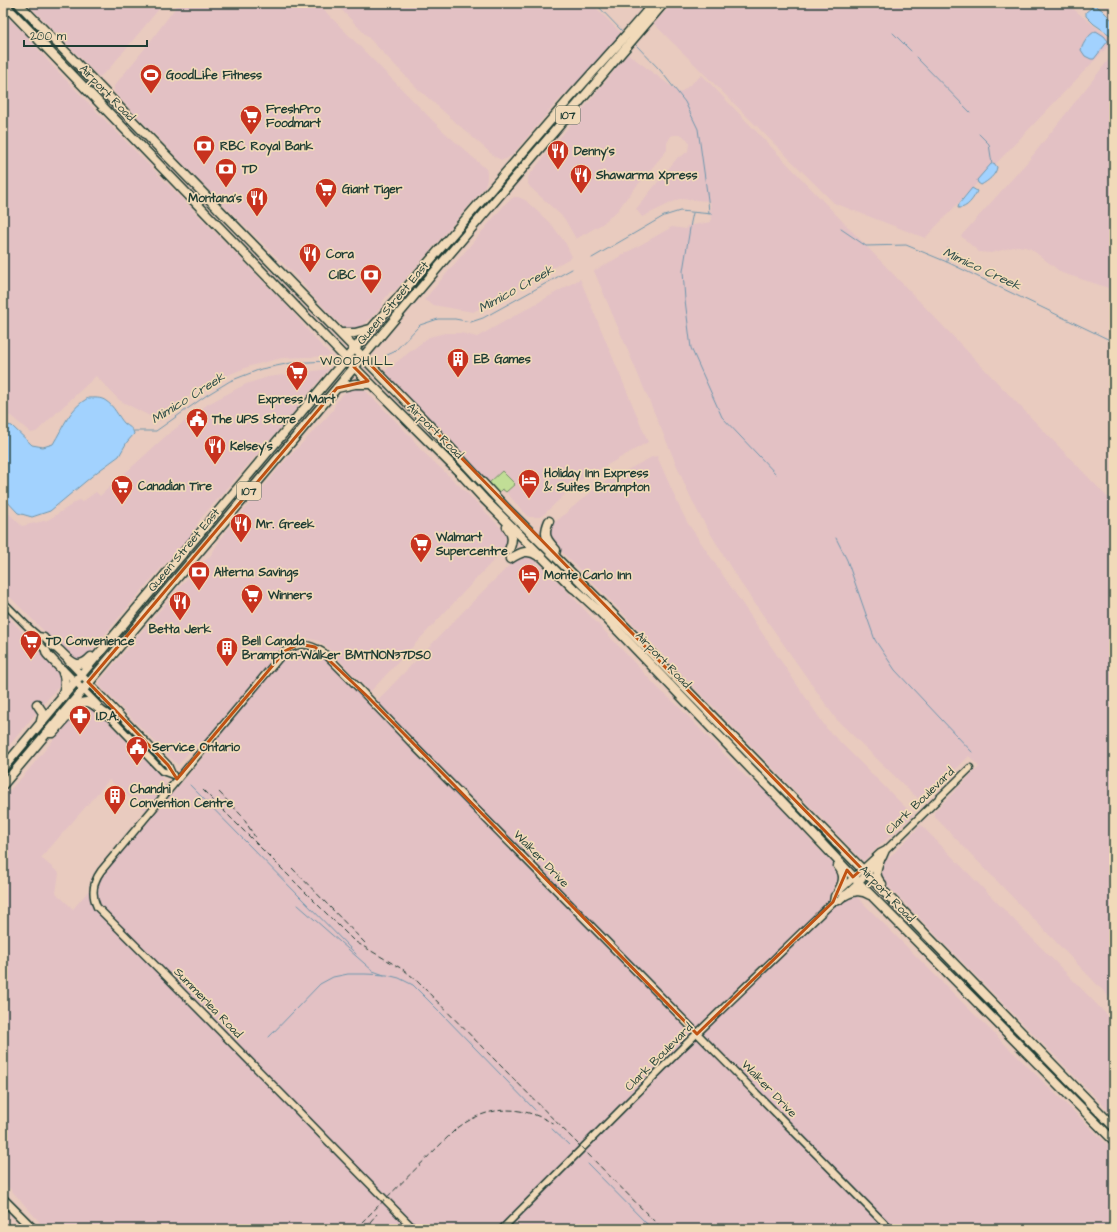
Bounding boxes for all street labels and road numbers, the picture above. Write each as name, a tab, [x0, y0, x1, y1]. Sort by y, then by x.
street label: Airport Road	[75, 61, 139, 125]
road number: 107	[556, 106, 580, 124]
street label: Queen Street East	[353, 257, 433, 348]
street label: Airport Road	[403, 399, 467, 463]
road number: 107	[237, 482, 261, 500]
street label: Queen Street East	[144, 504, 224, 595]
street label: Airport Road	[631, 628, 695, 692]
street label: Clark Boulevard	[882, 764, 958, 838]
street label: Walker Drive	[509, 827, 573, 892]
street label: Airport Road	[855, 862, 919, 926]
street label: Summerlea Road	[170, 964, 246, 1042]
street label: Clark Boulevard	[621, 1019, 697, 1095]
street label: Walker Drive	[737, 1057, 801, 1122]

